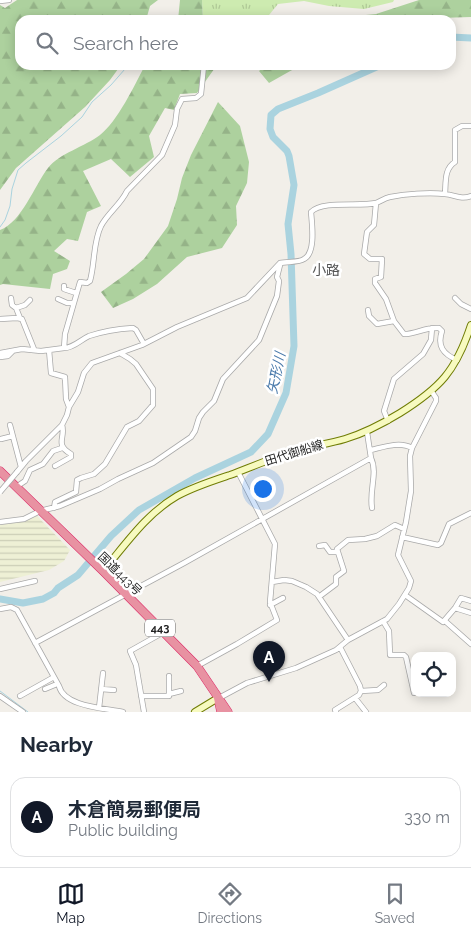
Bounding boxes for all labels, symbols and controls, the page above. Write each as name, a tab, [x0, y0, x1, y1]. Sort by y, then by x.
search box	[15, 15, 456, 70]
icon: search	[33, 29, 61, 57]
text: Search here	[73, 32, 179, 54]
district label: 小路	[312, 262, 340, 278]
water label: 矢形川	[264, 349, 289, 395]
street label: 田代御船線	[263, 438, 325, 468]
your location	[250, 476, 276, 502]
street label: 国道443号	[95, 550, 145, 598]
road number: 443	[145, 620, 175, 636]
pin: A	[253, 641, 285, 682]
map controls	[411, 652, 456, 697]
button: locate	[411, 652, 456, 697]
text: Nearby	[20, 732, 93, 757]
text: 木倉簡易郵便局	[68, 798, 201, 820]
text: A	[32, 808, 42, 827]
text: 330 m	[404, 808, 450, 827]
text: Public building	[68, 821, 178, 840]
tab: Map	[56, 880, 85, 926]
tab: Directions	[197, 880, 262, 926]
tab: Saved	[375, 880, 415, 926]

